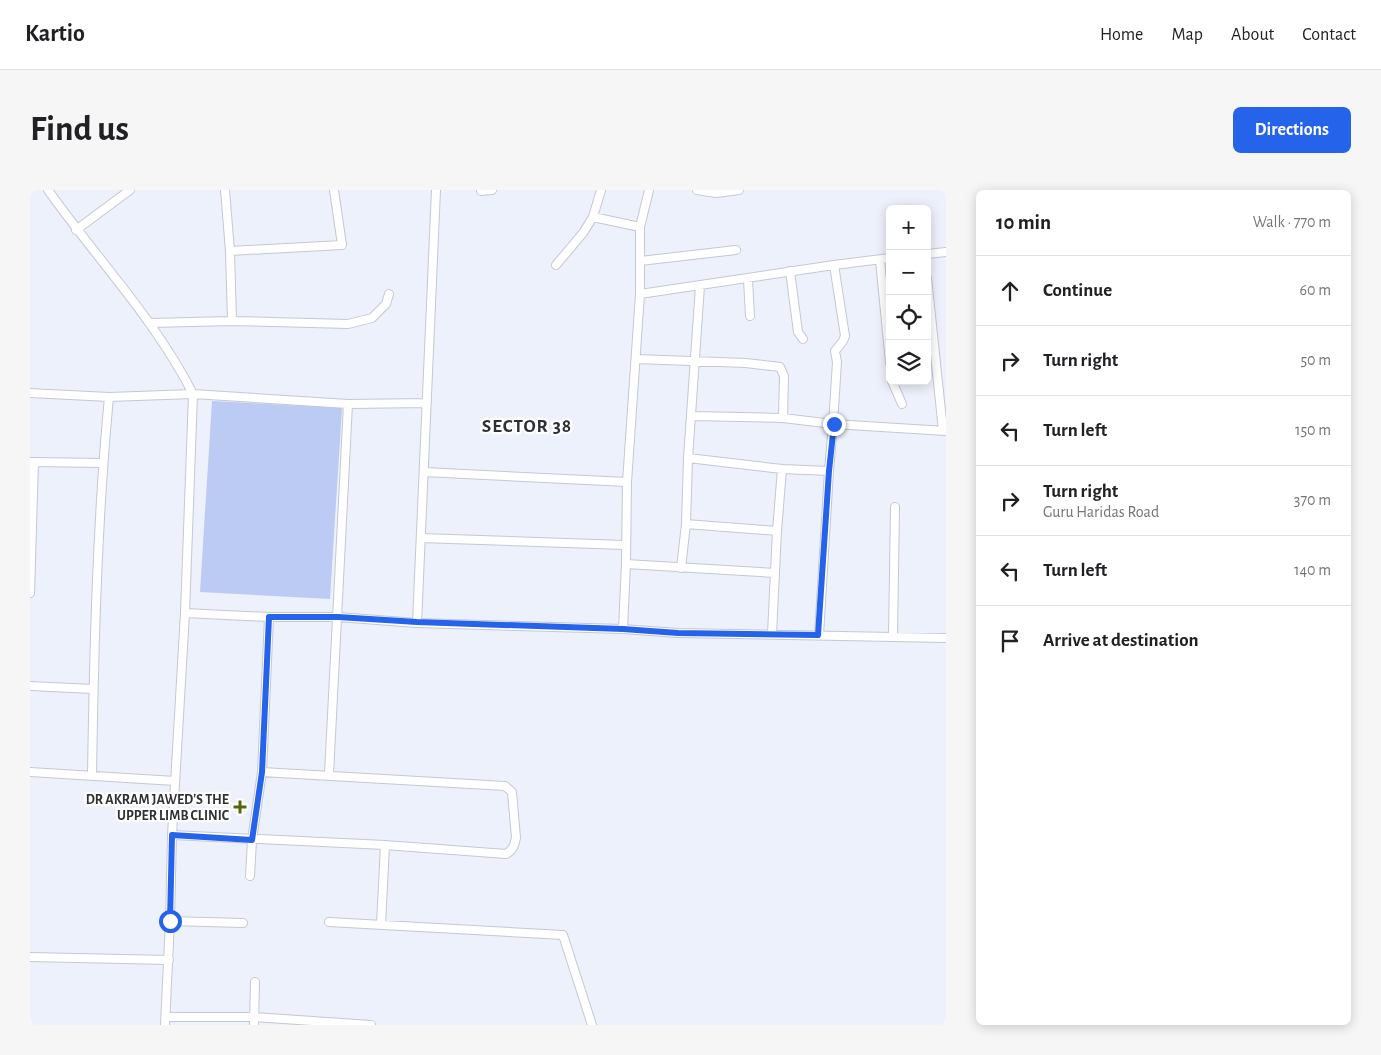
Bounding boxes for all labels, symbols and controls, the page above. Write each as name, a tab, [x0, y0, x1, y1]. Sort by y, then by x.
text: Kartio	[25, 22, 85, 46]
text: Home	[1100, 26, 1143, 44]
text: Map	[1171, 26, 1203, 44]
text: About	[1231, 26, 1274, 44]
text: Contact	[1302, 26, 1356, 44]
button: Directions	[1233, 107, 1351, 153]
text: Find us	[30, 112, 129, 147]
map controls	[886, 205, 931, 385]
button: +	[886, 205, 931, 250]
text: 10 min	[996, 212, 1051, 233]
text: Walk · 770 m	[1253, 214, 1331, 230]
button: −	[886, 250, 931, 295]
icon: ahead	[996, 277, 1024, 305]
text: Continue	[1043, 281, 1112, 300]
text: 60 m	[1300, 282, 1331, 298]
button: locate	[886, 295, 931, 340]
button: layers	[886, 340, 931, 385]
icon: right	[996, 347, 1024, 375]
text: Turn right	[1043, 351, 1118, 370]
text: 50 m	[1300, 352, 1331, 368]
route end	[823, 413, 846, 436]
district label: SECTOR 38	[482, 417, 572, 436]
icon: left	[996, 417, 1024, 445]
text: Turn left	[1043, 421, 1107, 440]
text: 150 m	[1295, 422, 1331, 438]
text: Turn right	[1043, 482, 1118, 501]
icon: right	[996, 487, 1024, 515]
text: 370 m	[1294, 492, 1331, 508]
text: Guru Haridas Road	[1043, 504, 1159, 520]
icon: left	[996, 557, 1024, 585]
text: Turn left	[1043, 561, 1107, 580]
text: 140 m	[1294, 562, 1331, 578]
icon: arrive	[996, 627, 1024, 655]
text: Arrive at destination	[1043, 631, 1199, 650]
place label: DR AKRAM JAWED'S THE UPPER LIMB CLINIC	[86, 793, 230, 823]
marker: DR AKRAM JAWED'S THE UPPER LIMB CLINIC	[233, 800, 247, 814]
route start	[159, 910, 182, 933]

